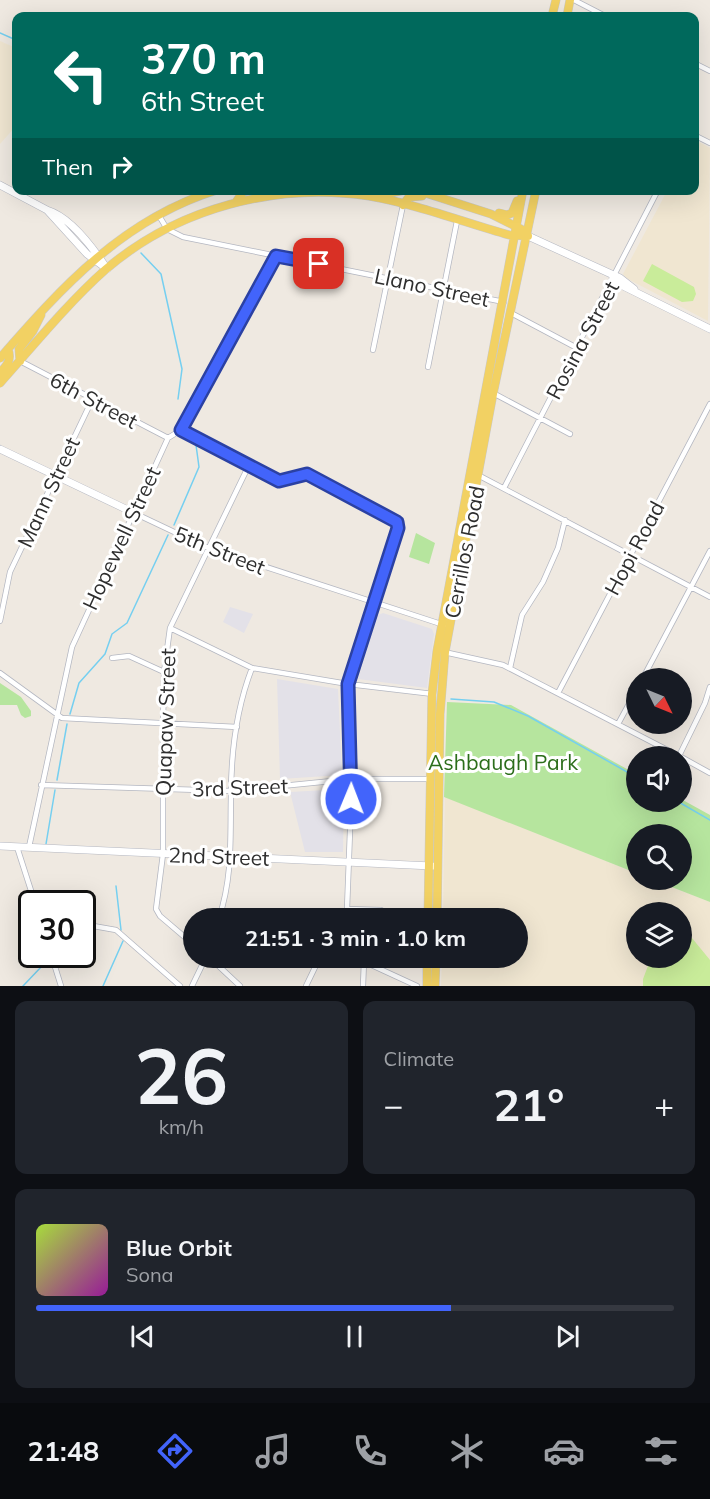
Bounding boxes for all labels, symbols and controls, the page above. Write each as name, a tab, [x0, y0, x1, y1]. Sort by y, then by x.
text: 370 m	[141, 32, 266, 85]
icon: left	[42, 36, 120, 114]
text: 6th Street	[141, 84, 264, 118]
icon: right	[105, 150, 138, 183]
text: Then	[42, 153, 93, 181]
pin	[293, 238, 344, 289]
icon: arrive	[302, 247, 335, 280]
street label: Llano Street	[372, 262, 492, 312]
street label: Rosina Street	[540, 276, 624, 404]
street label: 6th Street	[46, 366, 142, 434]
street label: Mann Street	[11, 433, 85, 551]
street label: Hopewell Street	[76, 462, 166, 614]
street label: Cerrillos Road	[438, 483, 490, 621]
street label: Hopi Road	[598, 497, 670, 599]
street label: 5th Street	[171, 520, 269, 580]
street label: Quapaw Street	[149, 648, 181, 796]
north arrow	[626, 668, 692, 734]
map controls	[626, 668, 692, 968]
button: sound	[626, 746, 692, 812]
park label: Ashbaugh Park	[428, 749, 578, 775]
position arrow	[319, 767, 383, 831]
street label: 3rd Street	[191, 772, 289, 802]
button: search	[626, 824, 692, 890]
street label: 2nd Street	[168, 841, 270, 871]
speed limit sign: 30	[18, 890, 96, 968]
button: layers	[626, 902, 692, 968]
text: 21:51 · 3 min · 1.0 km	[245, 924, 466, 952]
text: 26	[134, 1026, 228, 1124]
text: Climate	[384, 1046, 454, 1071]
text: 21°	[493, 1076, 564, 1132]
text: −	[384, 1084, 403, 1125]
text: +	[654, 1084, 674, 1125]
text: km/h	[159, 1114, 204, 1139]
text: Blue Orbit	[126, 1234, 232, 1262]
text: Sona	[126, 1262, 174, 1287]
icon: previous	[126, 1320, 159, 1353]
icon: pause	[338, 1320, 371, 1353]
icon: next	[551, 1320, 584, 1353]
icon: directions	[154, 1430, 196, 1472]
icon: music	[252, 1430, 294, 1472]
icon: phone	[349, 1430, 391, 1472]
icon: climate	[446, 1430, 488, 1472]
icon: car	[543, 1430, 585, 1472]
icon: filters	[640, 1430, 682, 1472]
text: 21:48	[28, 1434, 99, 1468]

